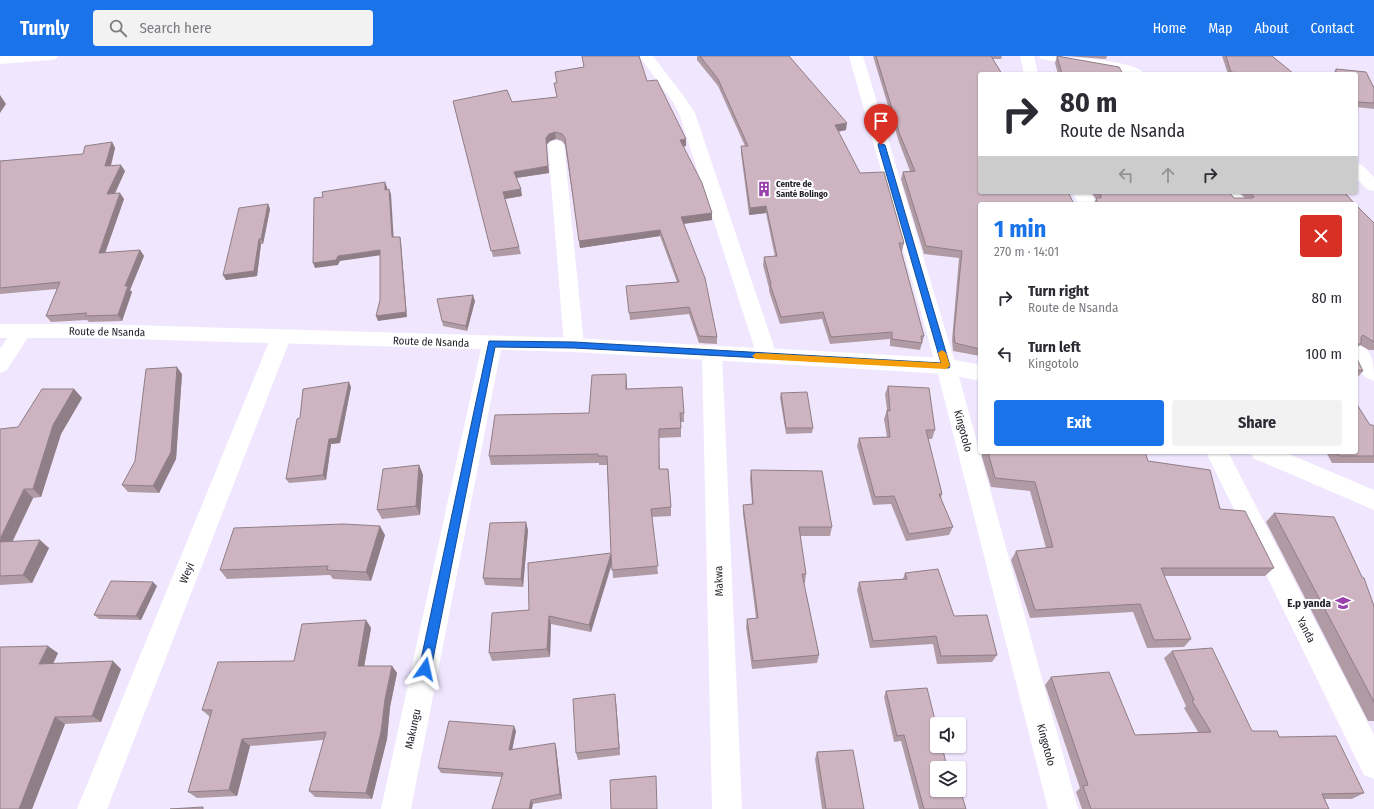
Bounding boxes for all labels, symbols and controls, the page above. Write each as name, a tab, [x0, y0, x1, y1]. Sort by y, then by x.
search box	[93, 10, 373, 46]
text: Turnly	[20, 17, 69, 40]
icon: search	[107, 17, 129, 39]
text: Search here	[139, 19, 212, 37]
text: Home	[1153, 20, 1186, 37]
text: Map	[1208, 20, 1232, 37]
text: About	[1254, 20, 1289, 37]
text: Contact	[1311, 20, 1354, 37]
text: 80 m	[1060, 86, 1117, 119]
icon: right	[994, 88, 1046, 140]
pin	[864, 104, 898, 145]
icon: arrive	[870, 110, 892, 132]
text: Route de Nsanda	[1060, 120, 1185, 142]
icon: left	[1115, 164, 1137, 186]
icon: ahead	[1157, 164, 1179, 186]
icon: right	[1199, 164, 1221, 186]
place label: Centre de Santé Bolingo	[776, 179, 828, 199]
building icon: Centre de Santé Bolingo	[755, 180, 773, 198]
text: 1 min	[994, 215, 1046, 243]
button: close	[1300, 215, 1342, 257]
text: 270 m · 14:01	[994, 244, 1059, 259]
text: Turn right	[1028, 282, 1089, 300]
icon: right	[994, 287, 1016, 309]
text: 80 m	[1312, 289, 1342, 307]
text: Route de Nsanda	[1028, 300, 1118, 315]
street label: Route de Nsanda	[69, 325, 145, 339]
street label: Route de Nsanda	[393, 334, 469, 350]
text: Turn left	[1028, 338, 1081, 356]
icon: left	[994, 343, 1016, 365]
text: 100 m	[1305, 345, 1342, 363]
text: Kingotolo	[1028, 356, 1079, 371]
button: Exit	[994, 400, 1164, 446]
button: Share	[1172, 400, 1342, 446]
street label: Kingotolo	[951, 409, 975, 454]
street label: Weyi	[177, 561, 197, 585]
street label: Makwa	[712, 565, 726, 597]
school or university icon: E.p yanda	[1334, 594, 1352, 612]
place label: E.p yanda	[1287, 597, 1332, 610]
street label: Yanda	[1294, 615, 1318, 645]
position arrow	[404, 648, 446, 690]
street label: Makungu	[402, 708, 424, 750]
map controls	[930, 717, 966, 797]
button: sound	[930, 717, 966, 753]
street label: Kingotolo	[1034, 723, 1058, 768]
button: layers	[930, 761, 966, 797]

